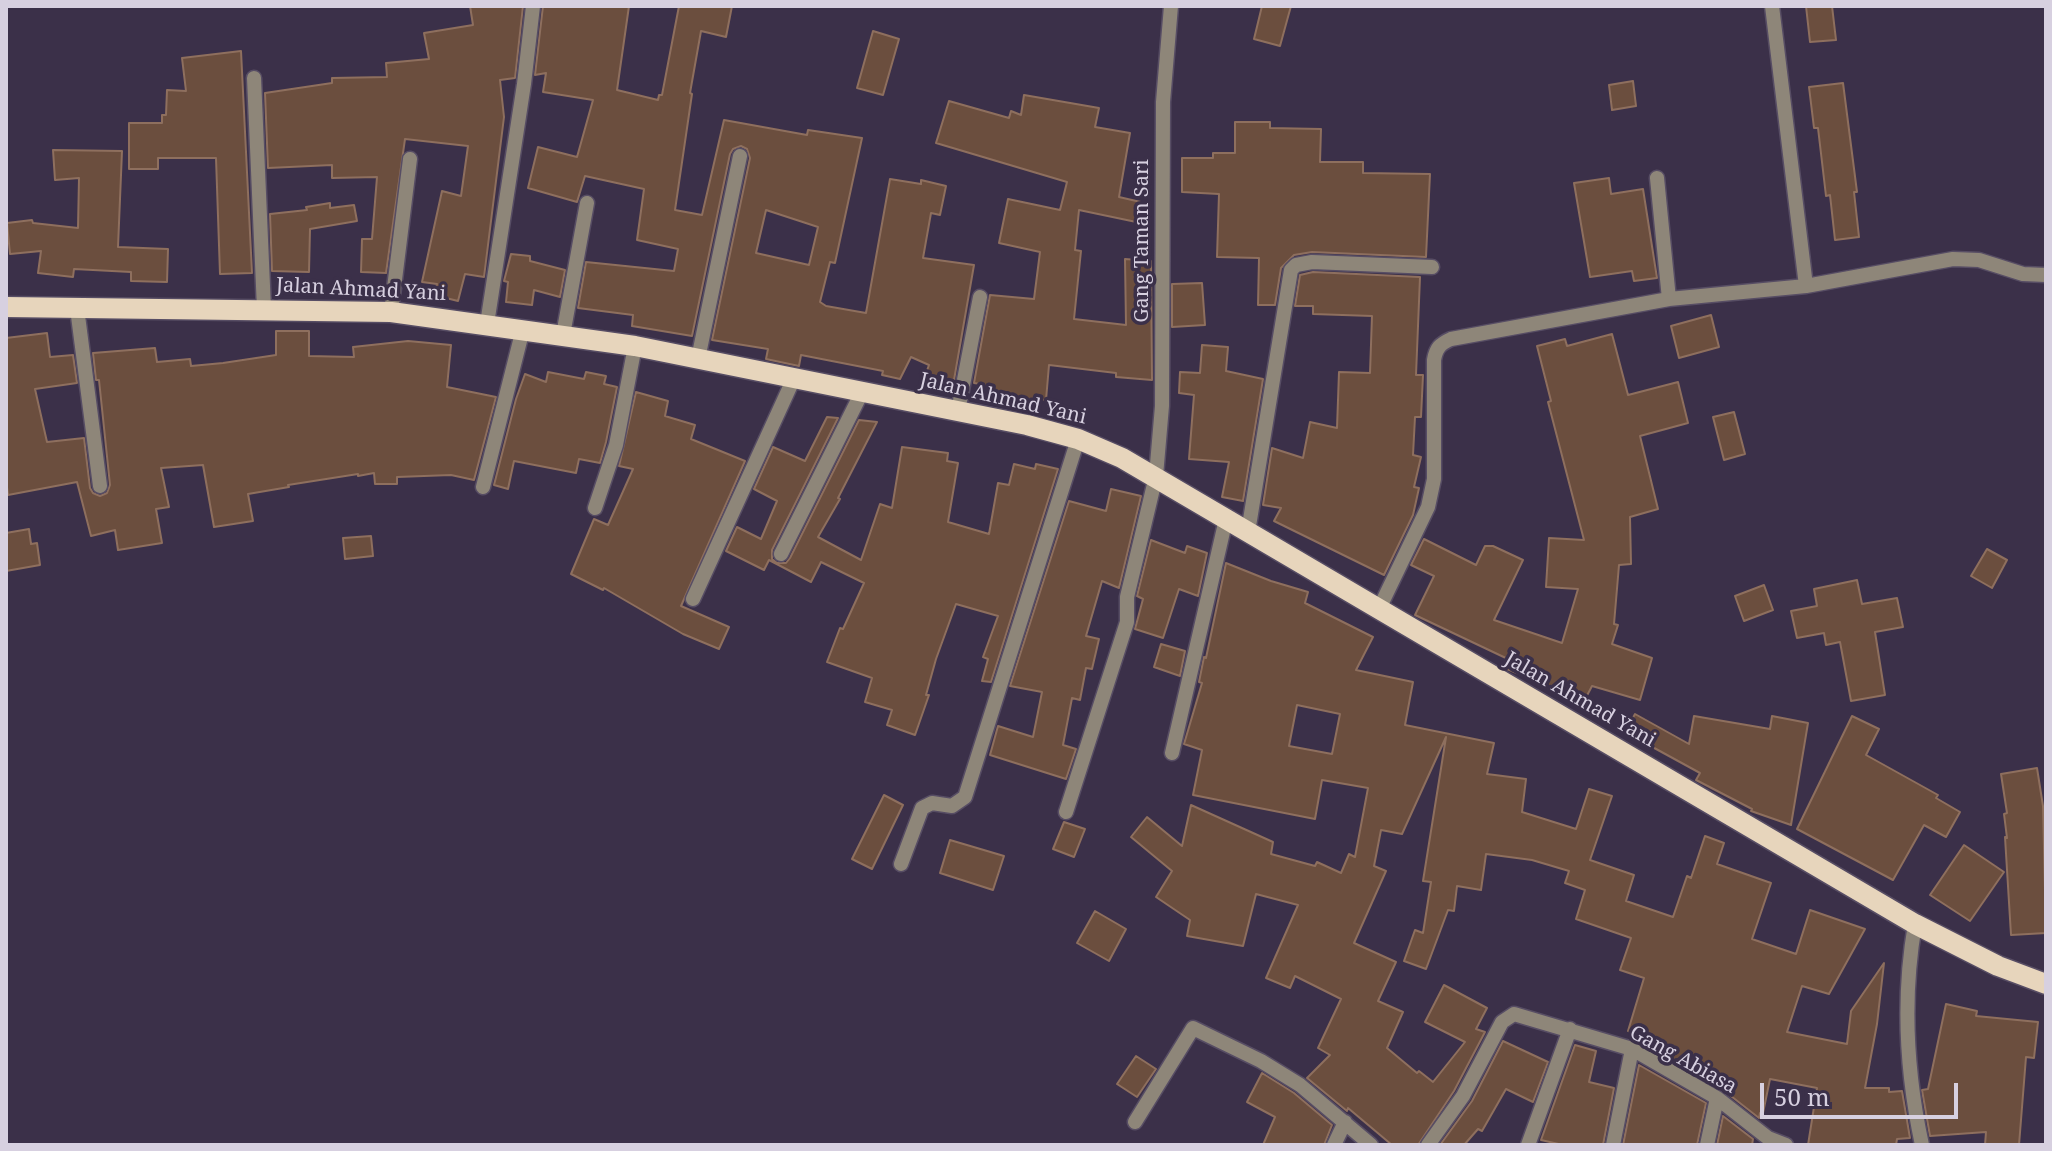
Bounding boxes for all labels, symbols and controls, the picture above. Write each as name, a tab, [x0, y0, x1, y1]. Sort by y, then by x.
street label: Gang Taman Sari	[1130, 159, 1154, 323]
street label: Jalan Ahmad Yani	[275, 274, 447, 306]
street label: Jalan Ahmad Yani	[917, 368, 1089, 430]
street label: Jalan Ahmad Yani	[1500, 647, 1660, 753]
street label: Gang Abiasa	[1625, 1021, 1741, 1099]
scale bar	[1764, 1067, 1962, 1117]
text: 50 m	[1774, 1080, 1830, 1113]

